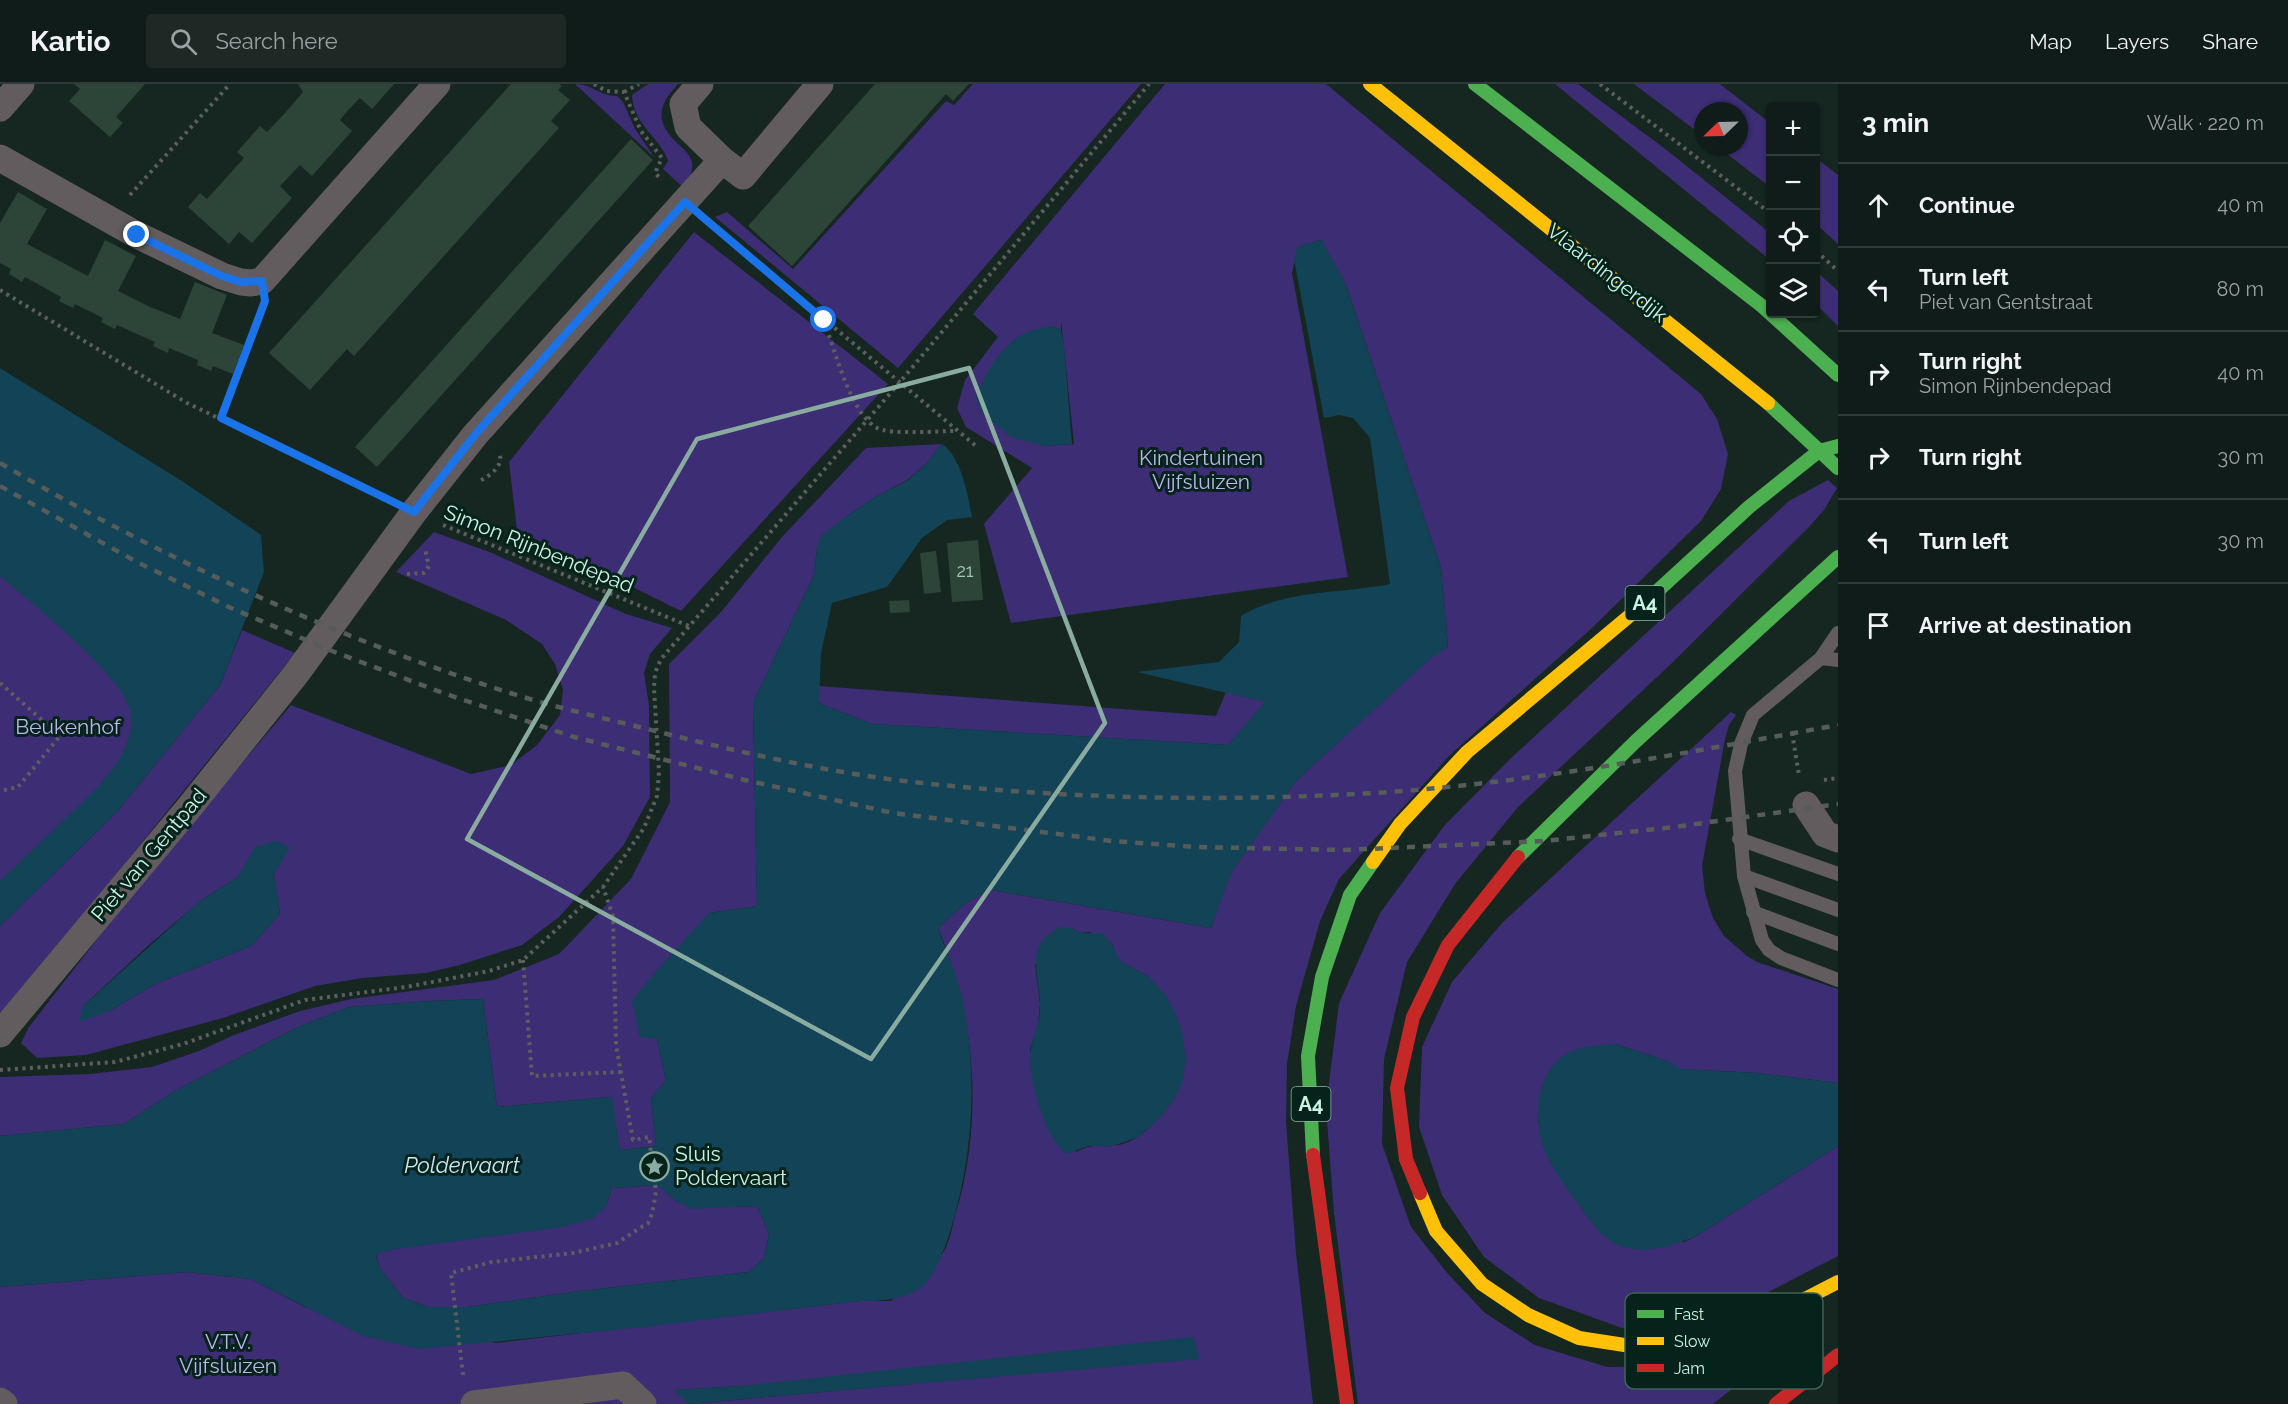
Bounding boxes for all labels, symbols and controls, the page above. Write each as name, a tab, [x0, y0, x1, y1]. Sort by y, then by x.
search box	[146, 14, 566, 68]
text: Kartio	[30, 25, 110, 58]
icon: search	[167, 25, 200, 58]
text: Search here	[215, 28, 338, 54]
text: Map	[2029, 29, 2072, 54]
text: Layers	[2105, 29, 2169, 54]
text: Share	[2202, 29, 2258, 54]
north arrow	[1694, 102, 1748, 156]
map controls	[1766, 102, 1820, 318]
button: +	[1766, 102, 1820, 156]
text: 3 min	[1862, 108, 1929, 138]
text: Walk · 220 m	[2147, 111, 2264, 135]
button: −	[1766, 156, 1820, 210]
icon: ahead	[1862, 189, 1895, 222]
text: Continue	[1919, 192, 2015, 218]
text: 40 m	[2217, 193, 2264, 217]
button: locate	[1766, 210, 1820, 264]
street label: Vlaardingerdijk	[1542, 218, 1672, 327]
route end	[123, 221, 149, 247]
button: layers	[1766, 264, 1820, 318]
text: Turn left	[1919, 264, 2009, 290]
icon: left	[1862, 273, 1895, 306]
text: 80 m	[2216, 277, 2264, 301]
text: Piet van Gentstraat	[1919, 290, 2093, 314]
route start	[810, 306, 836, 332]
text: Turn right	[1919, 348, 2022, 374]
icon: right	[1862, 357, 1895, 390]
text: 40 m	[2217, 361, 2264, 385]
text: Simon Rijnbendepad	[1919, 374, 2112, 398]
icon: right	[1862, 441, 1895, 474]
text: Turn right	[1919, 444, 2022, 470]
park label: Kindertuinen Vijfsluizen	[1139, 445, 1263, 494]
text: 30 m	[2218, 445, 2264, 469]
street label: Simon Rijnbendepad	[441, 499, 638, 598]
icon: left	[1862, 525, 1895, 558]
text: Turn left	[1919, 528, 2009, 554]
text: 30 m	[2218, 529, 2264, 553]
house number: 21	[956, 560, 974, 581]
road number: A4	[1626, 586, 1664, 620]
icon: arrive	[1862, 609, 1895, 642]
text: Arrive at destination	[1919, 612, 2132, 638]
park label: Beukenhof	[15, 714, 122, 739]
street label: Piet van Gentpad	[86, 783, 211, 926]
road number: A4	[1292, 1087, 1330, 1121]
place label: Sluis Poldervaart	[675, 1141, 787, 1190]
place icon: Sluis Poldervaart	[638, 1150, 670, 1182]
water label: Poldervaart	[404, 1152, 521, 1178]
legend	[1625, 1293, 1823, 1389]
text: Fast	[1674, 1305, 1705, 1324]
park label: V.T.V. Vijfsluizen	[179, 1329, 277, 1378]
text: Slow	[1674, 1332, 1710, 1351]
text: Jam	[1674, 1359, 1705, 1378]

